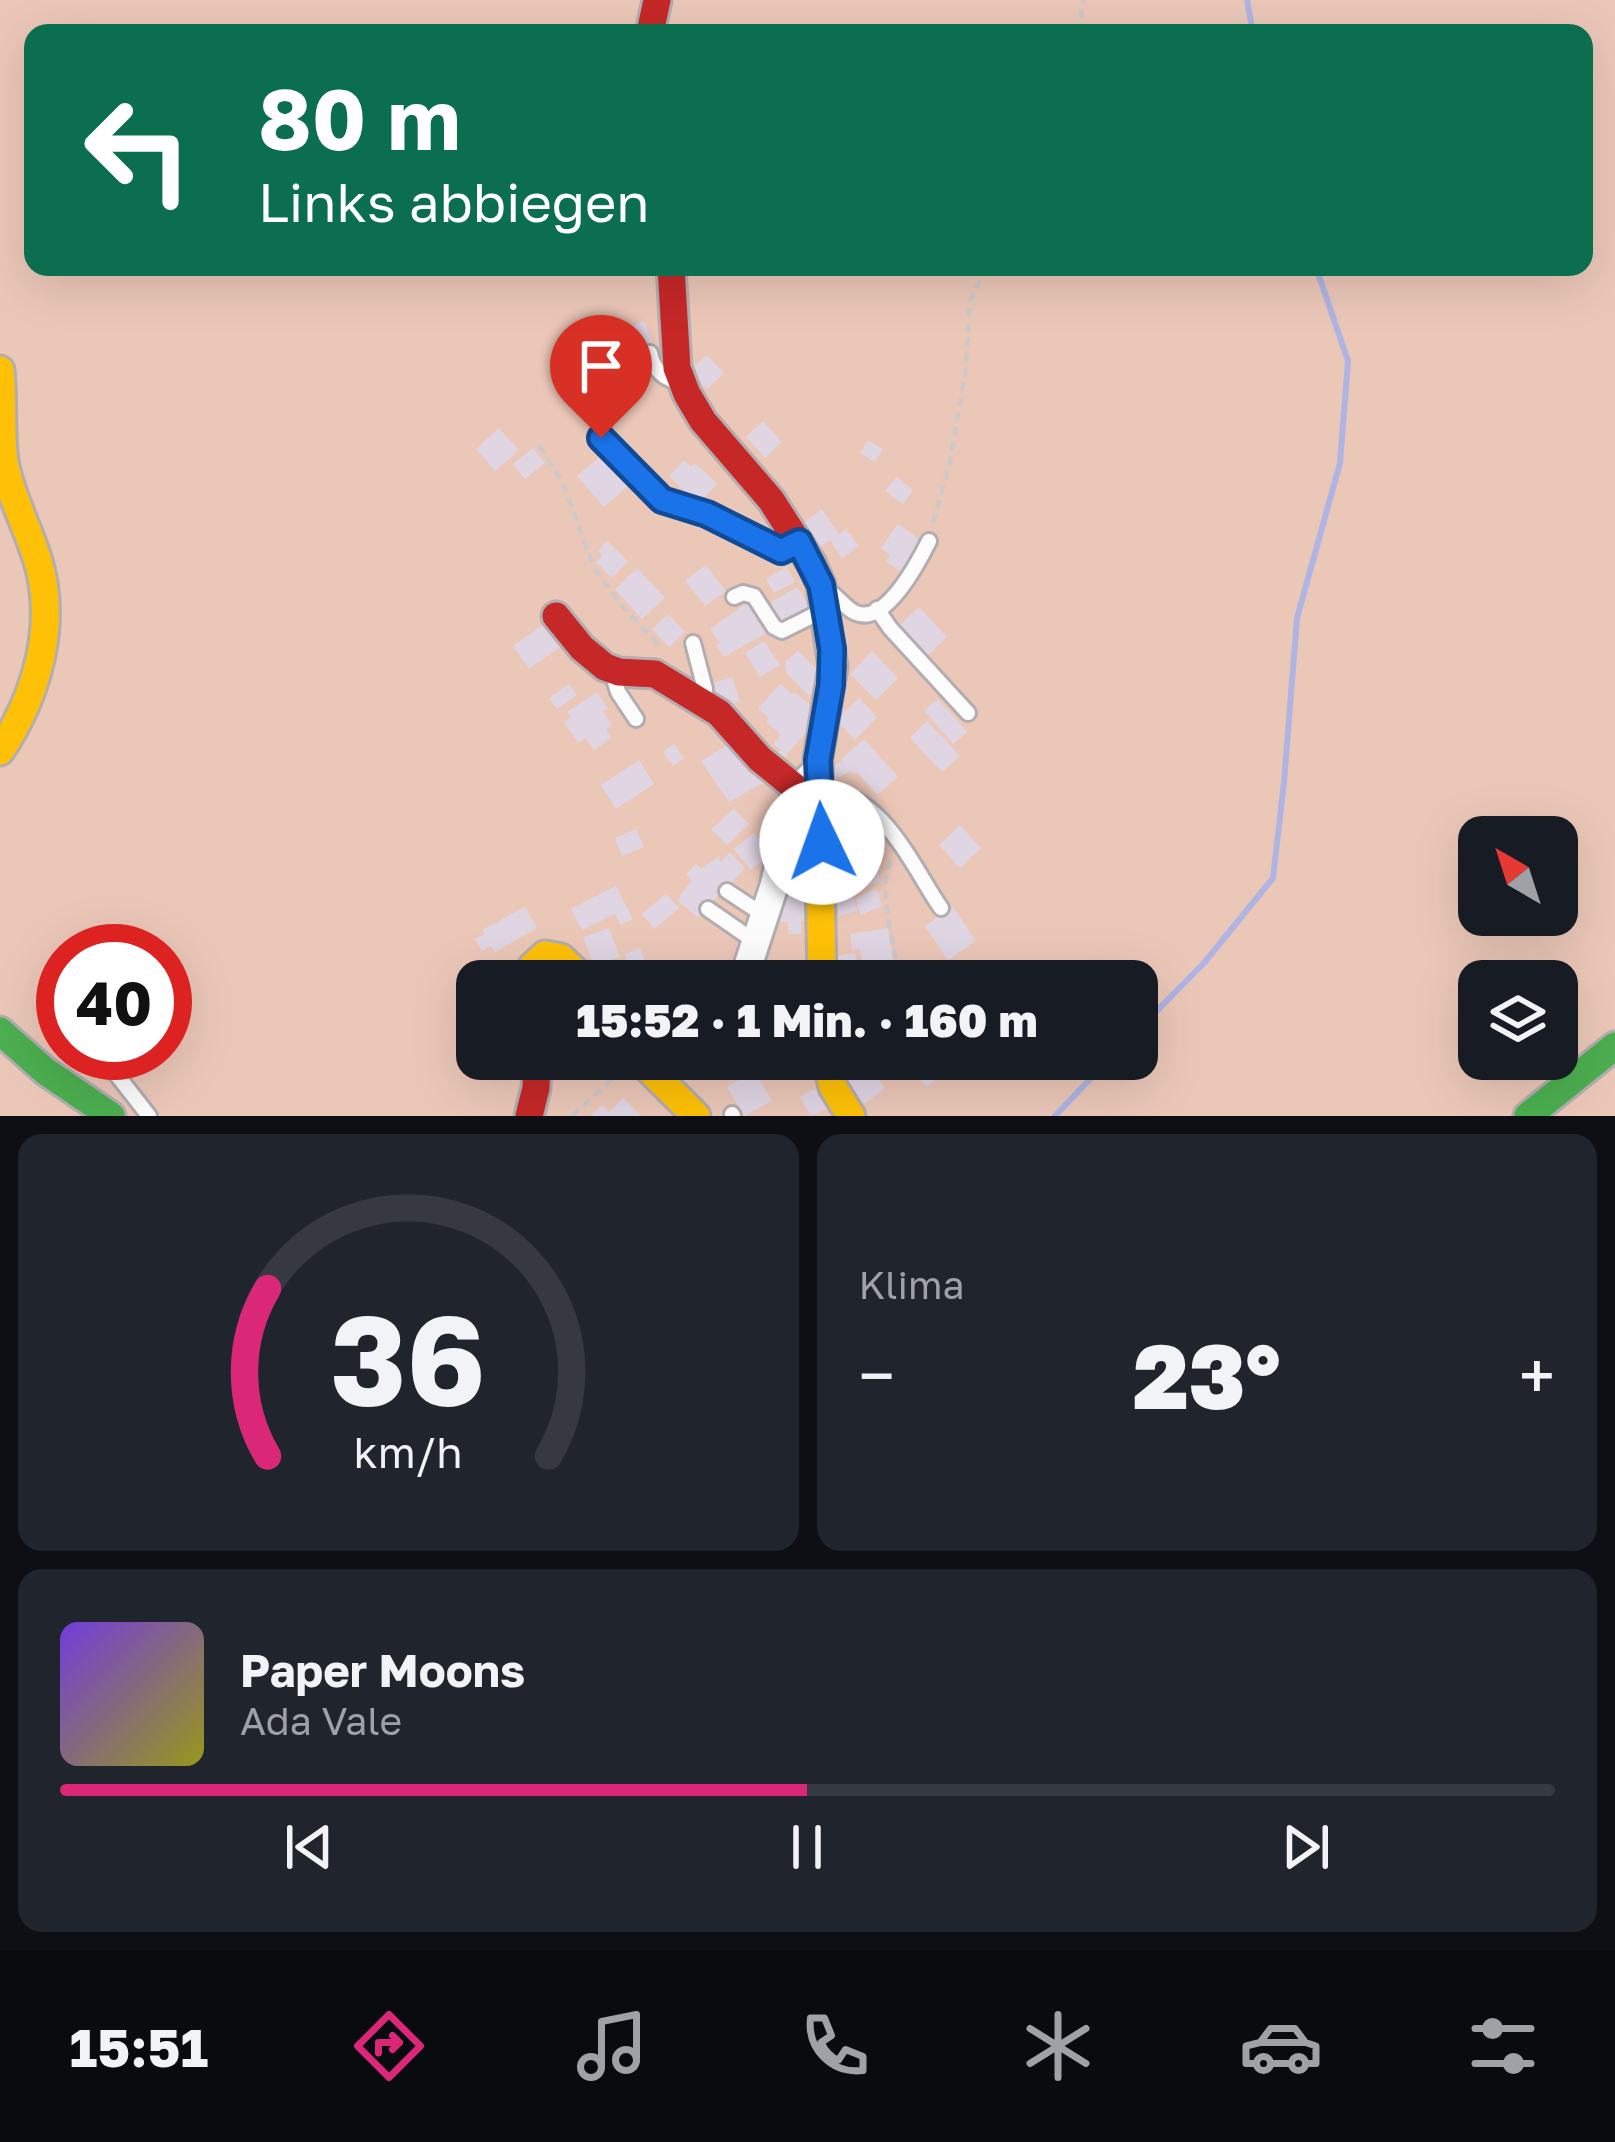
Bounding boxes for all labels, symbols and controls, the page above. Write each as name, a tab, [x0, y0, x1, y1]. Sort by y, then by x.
text: 80 m	[258, 68, 461, 168]
icon: left	[60, 72, 216, 228]
text: Links abbiegen	[258, 169, 650, 234]
pin	[550, 315, 652, 438]
icon: arrive	[568, 333, 634, 399]
position arrow	[759, 779, 885, 905]
north arrow	[1458, 816, 1578, 936]
map controls	[1458, 816, 1578, 1080]
speed limit sign: 40	[36, 924, 192, 1080]
button: layers	[1458, 960, 1578, 1080]
text: 15:52 · 1 Min. · 160 m	[576, 993, 1038, 1047]
text: Klima	[859, 1261, 965, 1308]
text: 36	[331, 1283, 486, 1432]
text: 23°	[1133, 1321, 1281, 1429]
text: −	[859, 1335, 895, 1415]
text: +	[1519, 1335, 1555, 1415]
text: km/h	[354, 1425, 463, 1476]
text: Paper Moons	[240, 1643, 525, 1697]
text: Ada Vale	[240, 1697, 402, 1744]
icon: previous	[276, 1814, 342, 1880]
icon: pause	[774, 1814, 840, 1880]
icon: next	[1273, 1814, 1339, 1880]
icon: directions	[347, 2004, 431, 2088]
icon: music	[570, 2004, 654, 2088]
icon: phone	[793, 2004, 877, 2088]
icon: climate	[1016, 2004, 1100, 2088]
icon: car	[1239, 2004, 1323, 2088]
icon: filters	[1461, 2004, 1545, 2088]
text: 15:51	[69, 2014, 208, 2079]

